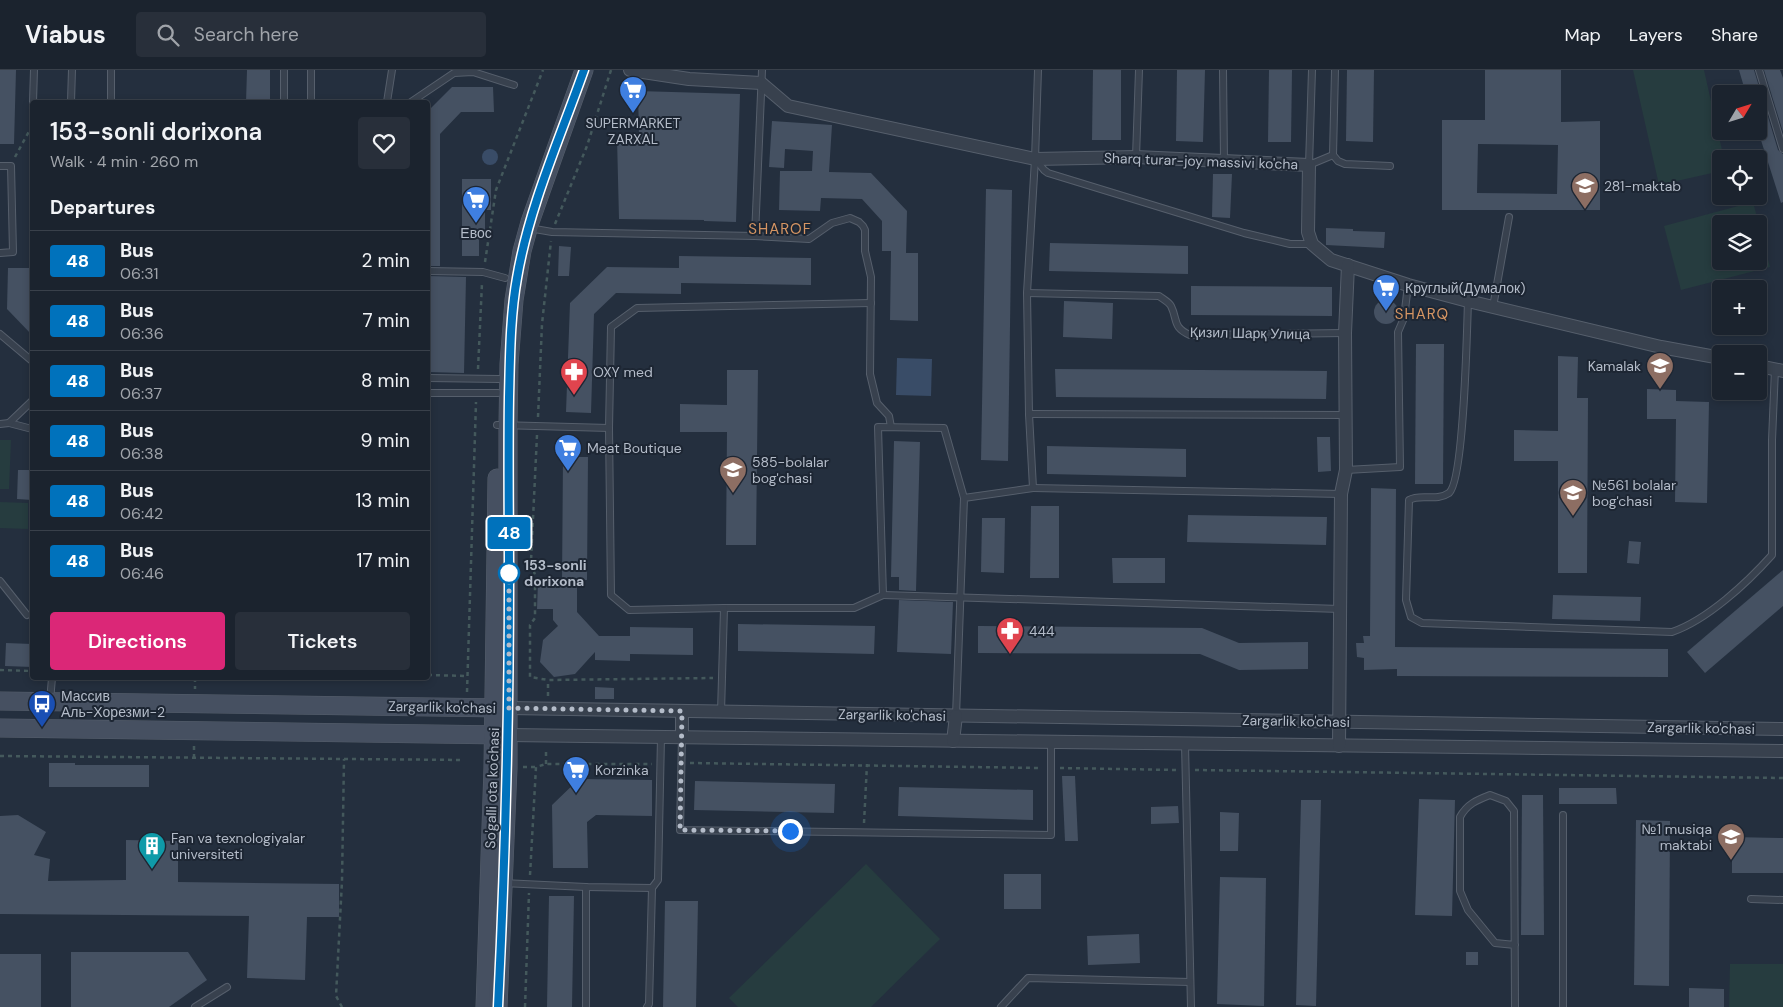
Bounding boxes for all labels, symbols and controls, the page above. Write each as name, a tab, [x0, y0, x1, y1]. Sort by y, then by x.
search box	[136, 12, 486, 57]
text: Viabus	[25, 19, 106, 50]
icon: search	[154, 21, 182, 49]
text: Search here	[194, 22, 299, 47]
text: Map	[1565, 23, 1601, 47]
text: Layers	[1629, 23, 1683, 47]
text: Share	[1711, 23, 1758, 47]
supermarket icon: SUPERMARKET ZARXAL	[618, 75, 648, 114]
north arrow	[1712, 85, 1768, 140]
map controls	[1712, 85, 1767, 400]
place label: SUPERMARKET ZARXAL	[586, 114, 681, 148]
text: 153-sonli dorixona	[50, 116, 262, 147]
button: heart	[358, 117, 410, 169]
street label: Sharq turar-joy massivi ko'cha	[1104, 149, 1298, 173]
button: locate	[1712, 150, 1767, 205]
text: Walk · 4 min · 260 m	[50, 151, 198, 172]
school or university icon: 281-maktab	[1570, 171, 1600, 210]
place label: 281-maktab	[1604, 177, 1681, 195]
supermarket icon: Евос	[461, 185, 491, 224]
text: Departures	[50, 195, 155, 220]
button: layers	[1712, 215, 1767, 270]
district label: SHAROF	[748, 219, 812, 239]
place label: Евос	[460, 224, 492, 242]
text: Bus	[120, 238, 154, 263]
text: 2 min	[362, 248, 410, 273]
text: 48	[66, 249, 89, 273]
text: 06:31	[120, 263, 158, 284]
supermarket icon: Круглый(Думалок)	[1371, 273, 1401, 312]
place label: Круглый(Думалок)	[1405, 279, 1525, 297]
button: +	[1712, 280, 1767, 335]
text: Bus	[120, 298, 154, 323]
district label: SHARQ	[1395, 304, 1449, 324]
text: 7 min	[362, 308, 410, 333]
text: 48	[66, 309, 89, 333]
text: 06:36	[120, 323, 164, 344]
street label: Қизил Шарқ Улица	[1190, 323, 1310, 343]
button: −	[1712, 345, 1767, 400]
school or university icon: Kamalak	[1645, 351, 1675, 390]
pharmacy icon: OXY med	[559, 357, 589, 396]
place label: Kamalak	[1588, 357, 1641, 375]
text: Bus	[120, 358, 154, 383]
place label: OXY med	[593, 363, 653, 381]
text: 8 min	[361, 368, 410, 393]
text: 48	[66, 369, 89, 393]
text: 06:37	[120, 383, 162, 404]
text: Bus	[120, 418, 154, 443]
text: 9 min	[361, 428, 410, 453]
text: 48	[66, 429, 89, 453]
supermarket icon: Meat Boutique	[553, 433, 583, 472]
place label: Meat Boutique	[587, 439, 682, 457]
text: 06:38	[120, 443, 163, 464]
place label: 585-bolalar bog'chasi	[752, 453, 829, 487]
school or university icon: 585-bolalar bog'chasi	[718, 455, 748, 494]
place label: №561 bolalar bog'chasi	[1592, 476, 1676, 510]
text: Bus	[120, 478, 154, 503]
school or university icon: №561 bolalar bog'chasi	[1558, 478, 1588, 517]
text: 13 min	[355, 488, 410, 513]
text: 48	[66, 489, 89, 513]
text: 06:42	[120, 503, 163, 524]
line badge: 48	[486, 517, 532, 549]
text: 48	[497, 521, 521, 545]
text: Bus	[120, 538, 154, 563]
text: 17 min	[356, 548, 410, 573]
text: 48	[66, 549, 89, 573]
place label: 153-sonli dorixona	[524, 556, 587, 590]
marker: 153-sonli dorixona	[498, 562, 520, 584]
text: 06:46	[120, 563, 164, 584]
button: Directions	[50, 612, 225, 670]
button: Tickets	[235, 612, 410, 670]
pharmacy icon: 444	[995, 616, 1025, 655]
place label: 444	[1029, 622, 1055, 640]
place label: Массив Аль-Хорезми-2	[61, 687, 165, 721]
bus stop icon: Массив Аль-Хорезми-2	[27, 689, 57, 728]
street label: Zargarlik ko'chasi	[388, 697, 496, 717]
street label: Zargarlik ko'chasi	[838, 705, 946, 725]
street label: Zargarlik ko'chasi	[1242, 711, 1350, 731]
street label: Zargarlik ko'chasi	[1647, 718, 1755, 738]
street label: So'galli ota ko'chasi	[481, 727, 503, 849]
supermarket icon: Korzinka	[561, 755, 591, 794]
place label: Korzinka	[595, 761, 649, 779]
your location	[778, 819, 803, 844]
place label: №1 musiqa maktabi	[1642, 820, 1712, 854]
school or university icon: №1 musiqa maktabi	[1716, 822, 1746, 861]
place label: Fan va texnologiyalar universiteti	[171, 829, 305, 863]
building icon: Fan va texnologiyalar universiteti	[137, 831, 167, 870]

